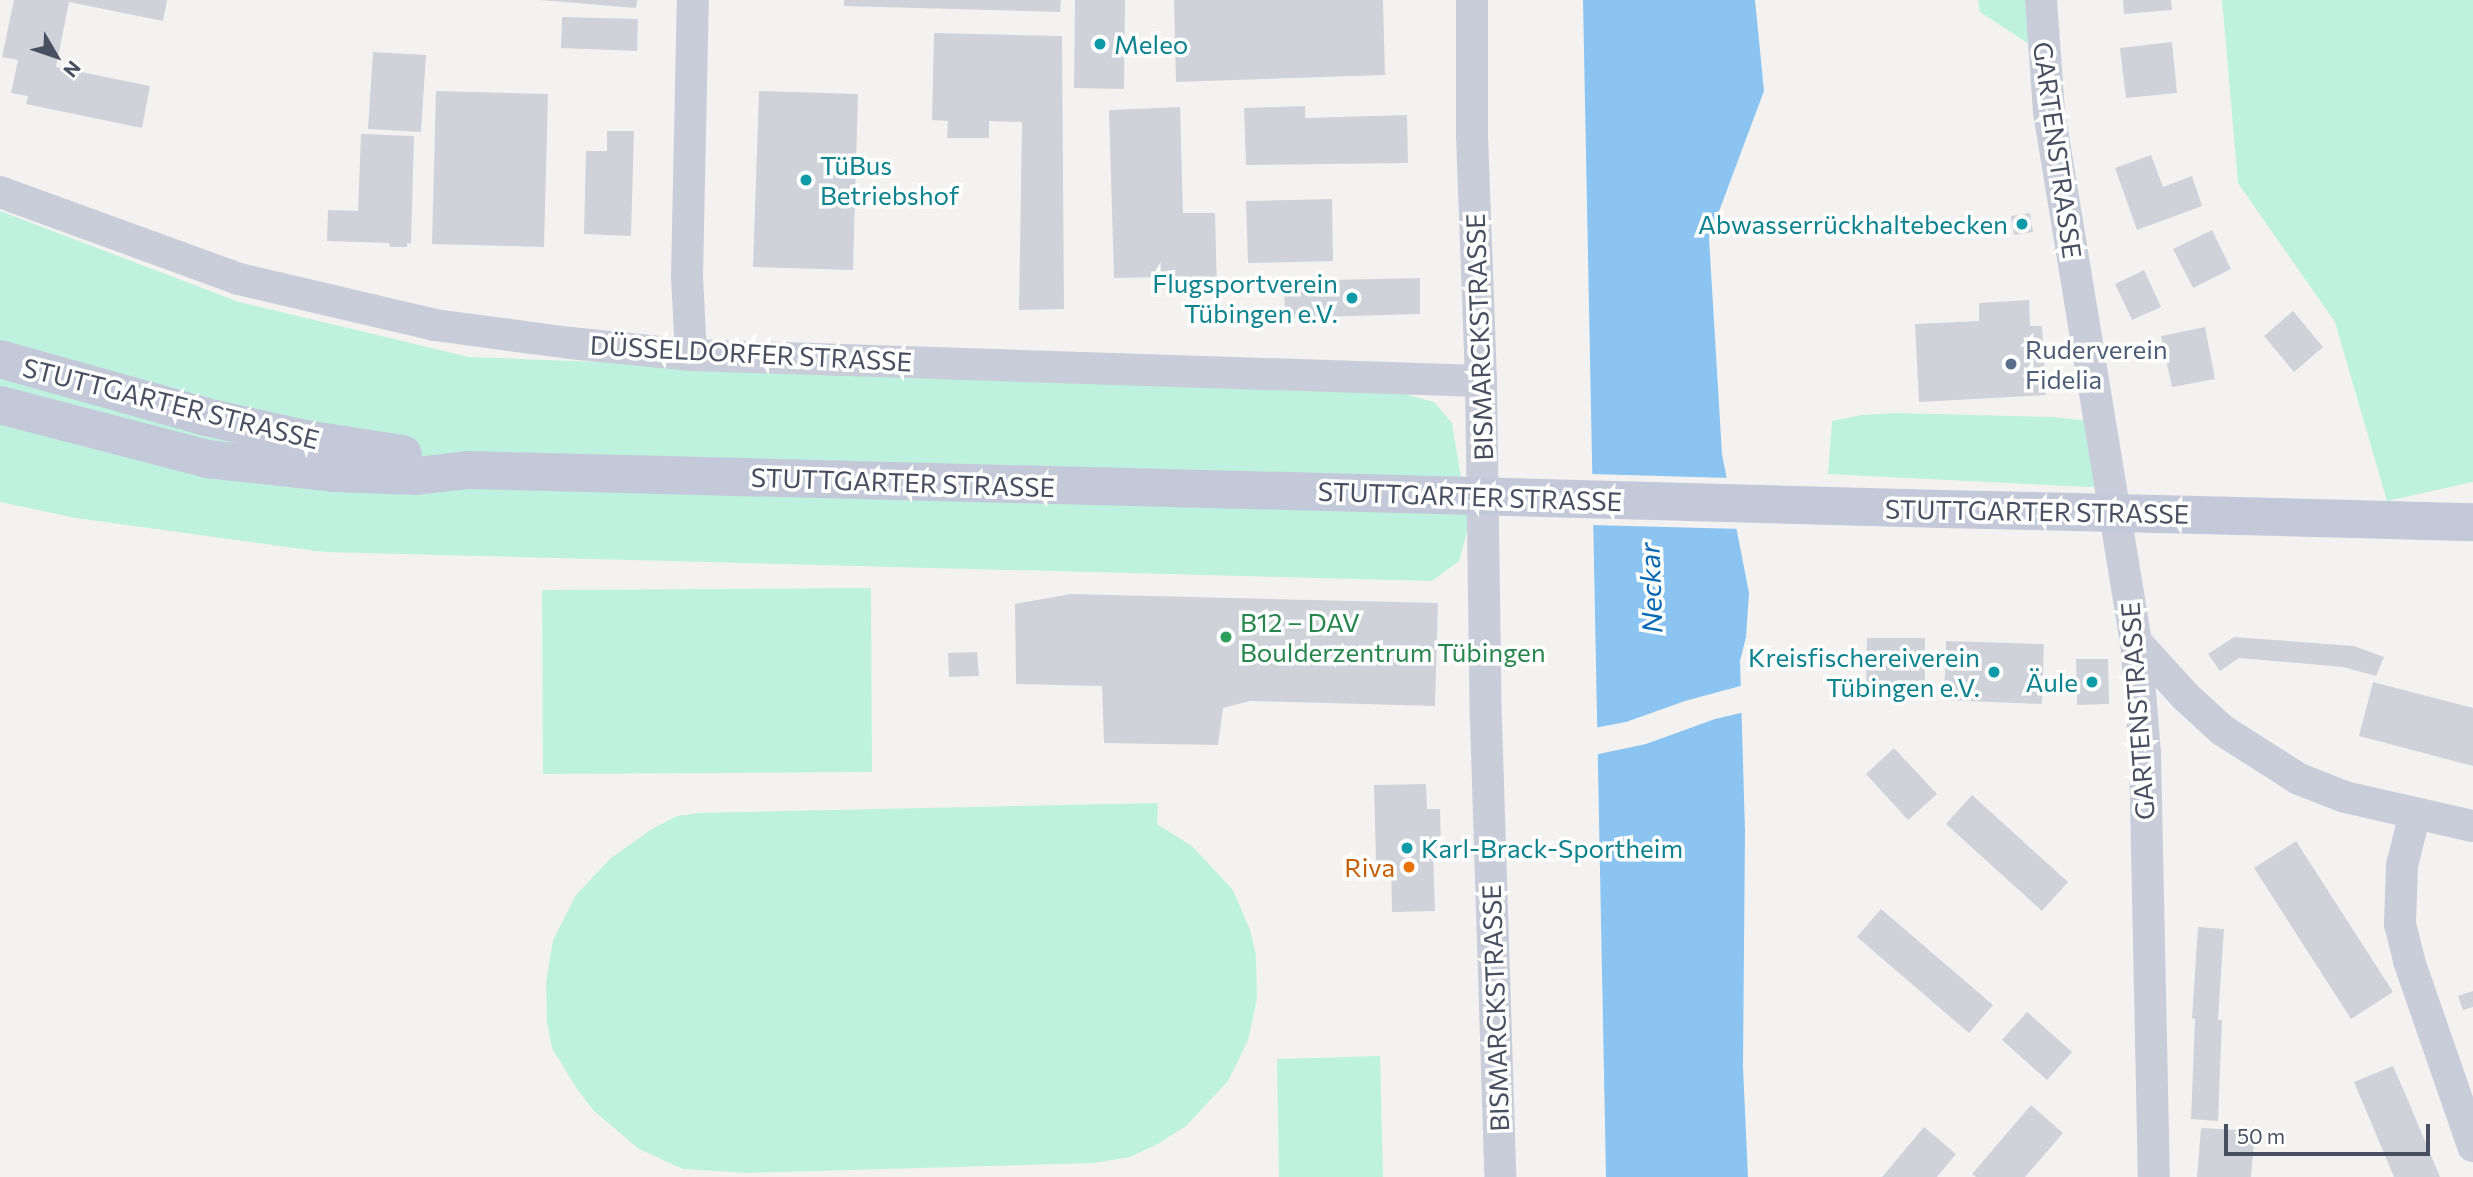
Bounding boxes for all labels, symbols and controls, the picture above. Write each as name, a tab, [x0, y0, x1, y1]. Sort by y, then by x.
north arrow	[21, 21, 91, 91]
place label: Meleo	[1114, 28, 1188, 60]
marker: Meleo	[1092, 36, 1108, 52]
street label: GARTENSTRASSE	[2027, 40, 2089, 260]
text: N	[59, 57, 86, 82]
place label: TüBus Betriebshof	[820, 149, 959, 210]
marker: TüBus Betriebshof	[798, 172, 814, 188]
place label: Abwasserrückhaltebecken	[1698, 208, 2008, 240]
street label: BISMARCKSTRASSE	[1459, 213, 1499, 461]
marker: Abwasserrückhaltebecken	[2014, 216, 2030, 232]
place label: Flugsportverein Tübingen e.V.	[1152, 267, 1338, 328]
marker: Flugsportverein Tübingen e.V.	[1344, 290, 1360, 306]
street label: DÜSSELDORFER STRASSE	[589, 329, 913, 377]
place label: Ruderverein Fidelia	[2025, 333, 2168, 394]
street label: STUTTGARTER STRASSE	[20, 351, 322, 455]
marker: Ruderverein Fidelia	[2003, 356, 2019, 372]
street label: STUTTGARTER STRASSE	[750, 461, 1056, 503]
street label: STUTTGARTER STRASSE	[1317, 475, 1623, 517]
street label: STUTTGARTER STRASSE	[1885, 493, 2189, 529]
water label: Neckar	[1632, 542, 1668, 634]
street label: GARTENSTRASSE	[2114, 601, 2160, 821]
place label: B12 – DAV Boulderzentrum Tübingen	[1240, 606, 1546, 668]
marker: B12 – DAV Boulderzentrum Tübingen	[1218, 629, 1234, 645]
place label: Kreisfischereiverein Tübingen e.V.	[1748, 641, 1980, 702]
marker: Kreisfischereiverein Tübingen e.V.	[1986, 664, 2002, 680]
place label: Äule	[2025, 666, 2078, 698]
marker: Äule	[2084, 674, 2100, 690]
place label: Karl-Brack-Sportheim	[1421, 832, 1683, 864]
marker: Karl-Brack-Sportheim	[1399, 840, 1415, 856]
place label: Riva	[1344, 851, 1395, 883]
marker: Riva	[1401, 859, 1417, 875]
street label: BISMARCKSTRASSE	[1475, 884, 1515, 1132]
scale bar	[2228, 1110, 2434, 1154]
text: 50 m	[2237, 1123, 2285, 1148]

